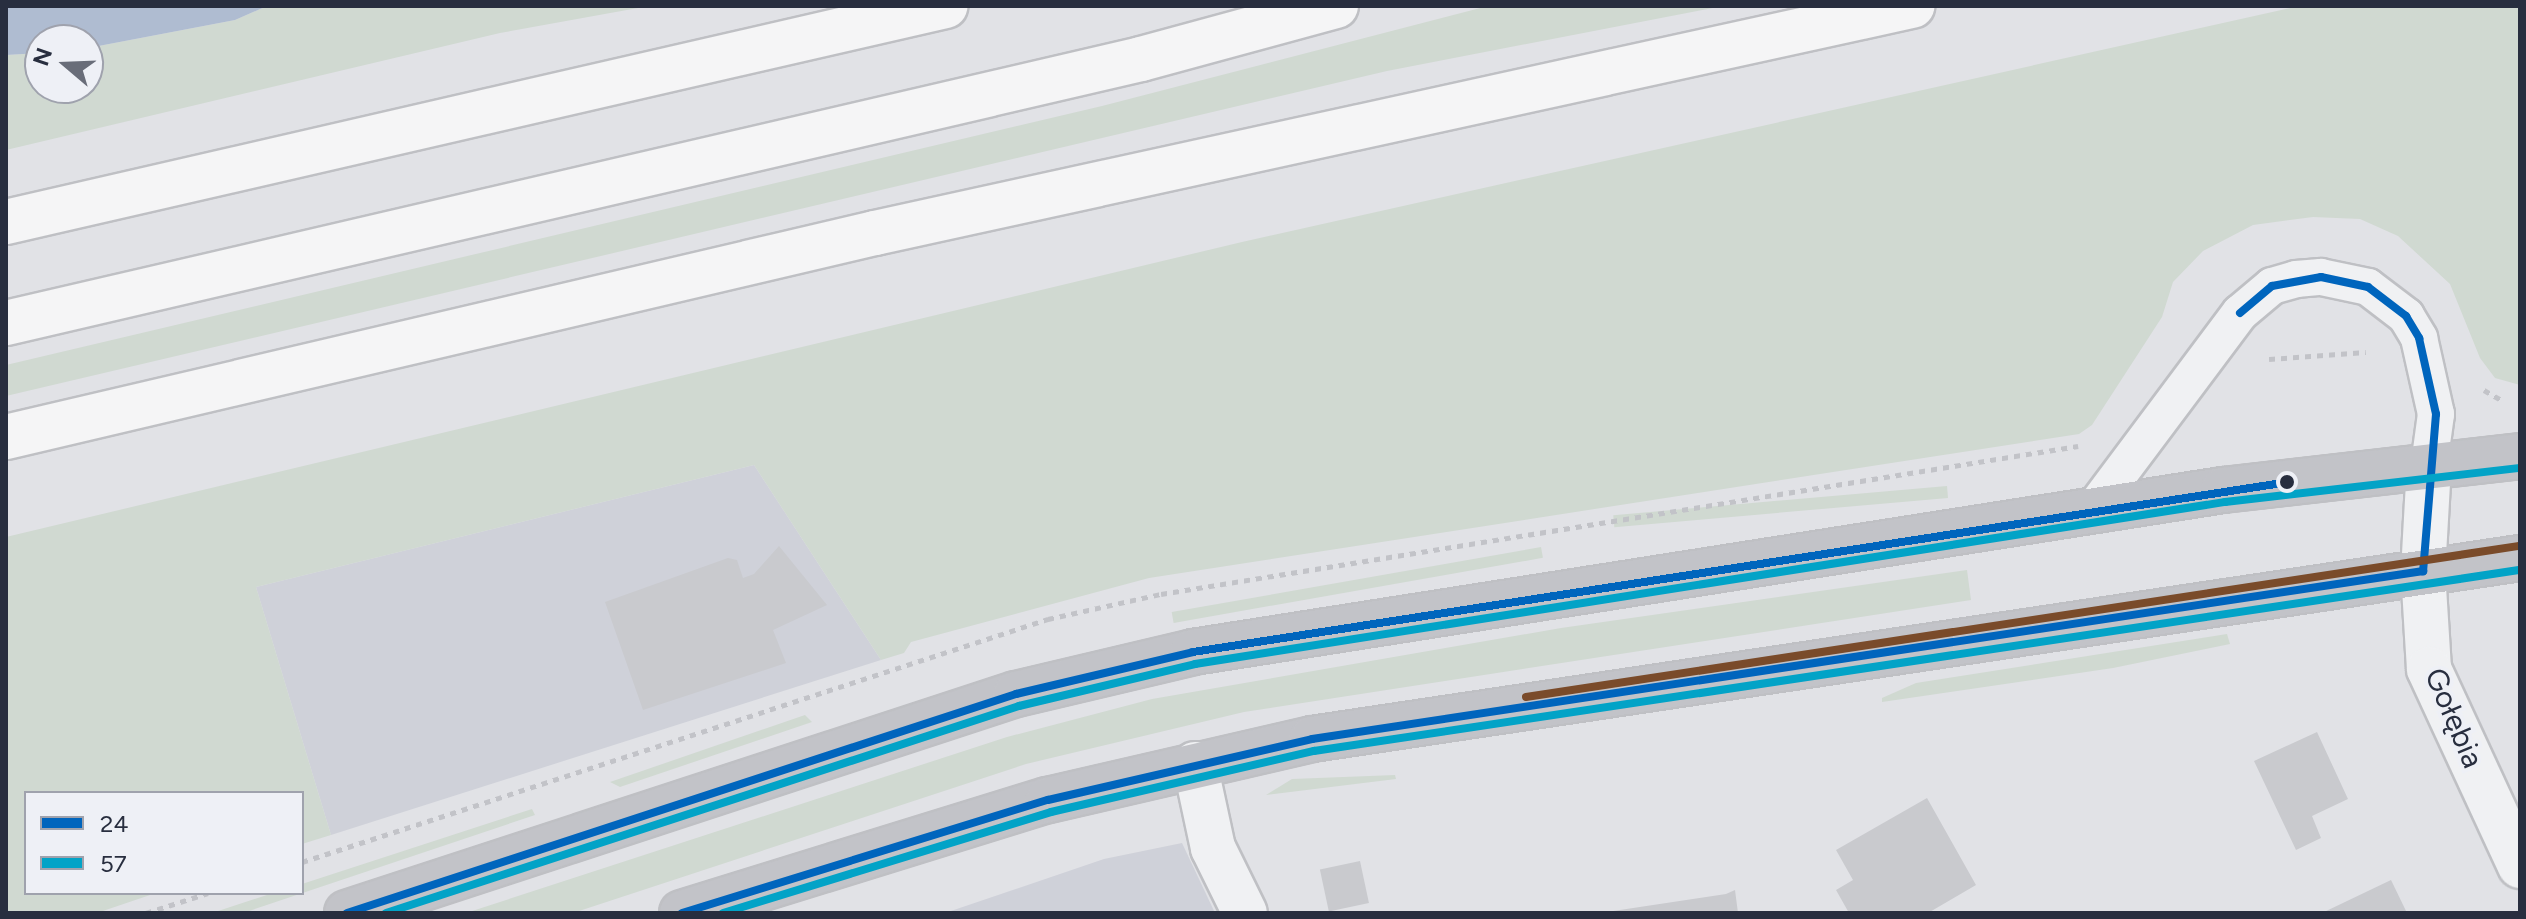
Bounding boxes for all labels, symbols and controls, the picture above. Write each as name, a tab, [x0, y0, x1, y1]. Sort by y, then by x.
north arrow	[24, 24, 104, 104]
text: N	[27, 44, 58, 69]
unlabelled marker	[2279, 474, 2295, 490]
street label: Gołębia	[2417, 663, 2491, 773]
legend	[24, 791, 304, 895]
text: 24	[100, 809, 128, 838]
text: 57	[100, 849, 127, 878]

